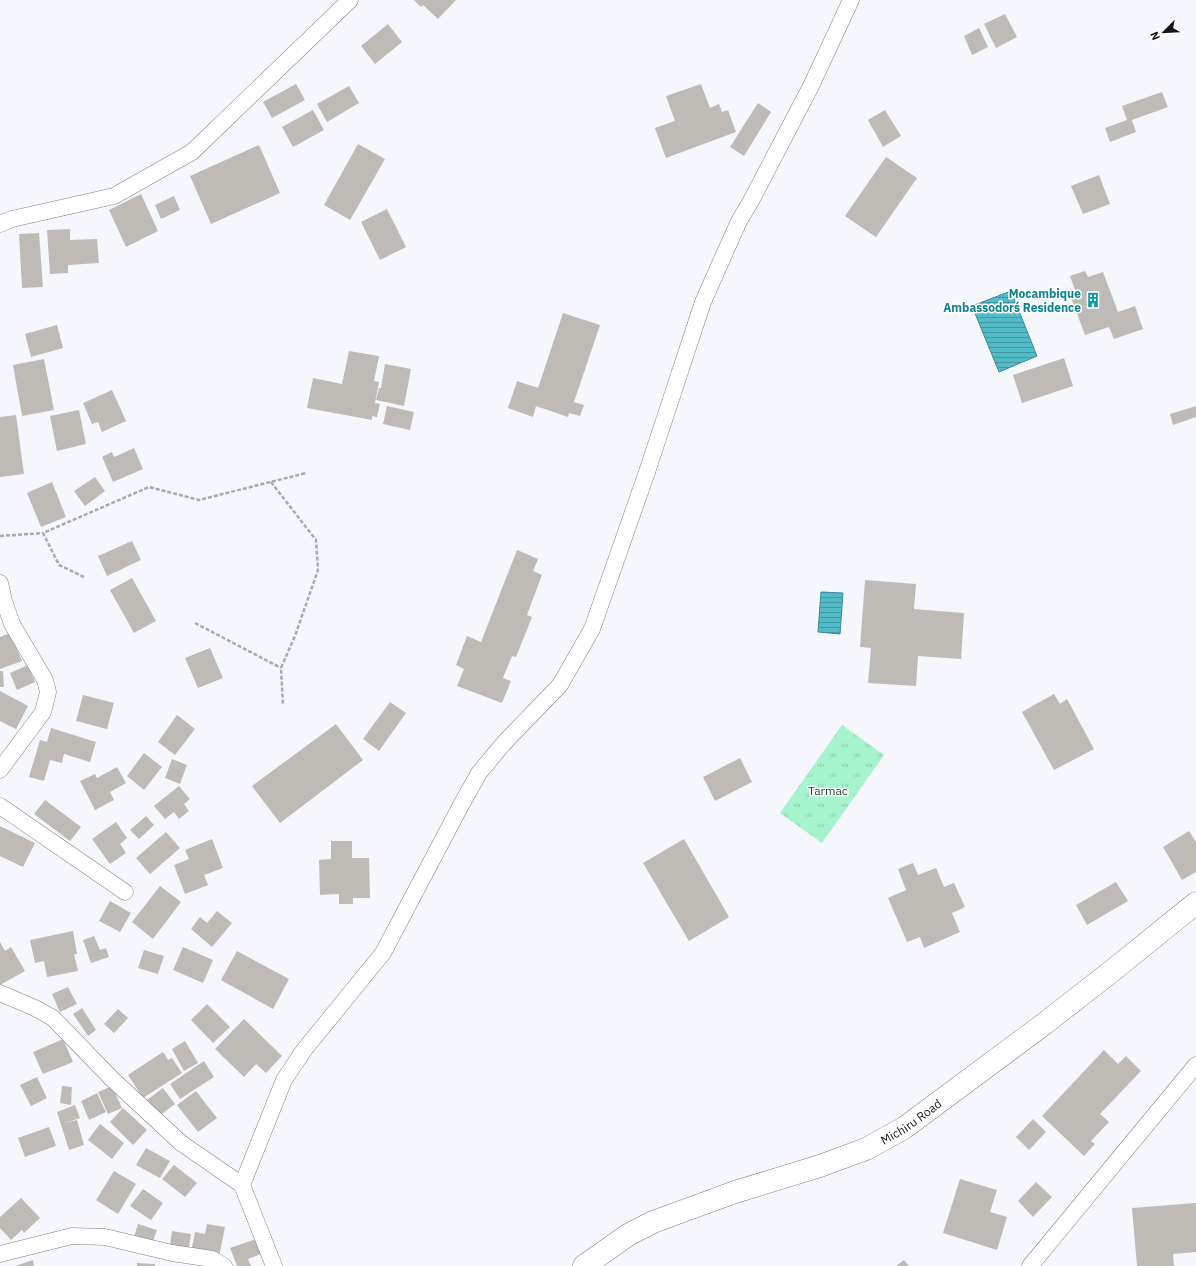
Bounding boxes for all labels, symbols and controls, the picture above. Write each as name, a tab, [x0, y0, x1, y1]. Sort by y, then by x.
north arrow	[1144, 12, 1184, 52]
text: N	[1147, 30, 1163, 43]
place label: Mocambique Ambassodorś Residence	[943, 286, 1081, 315]
building icon: Mocambique Ambassodorś Residence	[1084, 291, 1102, 309]
park label: Tarmac	[808, 783, 848, 798]
street label: Michiru Road	[878, 1095, 944, 1147]

